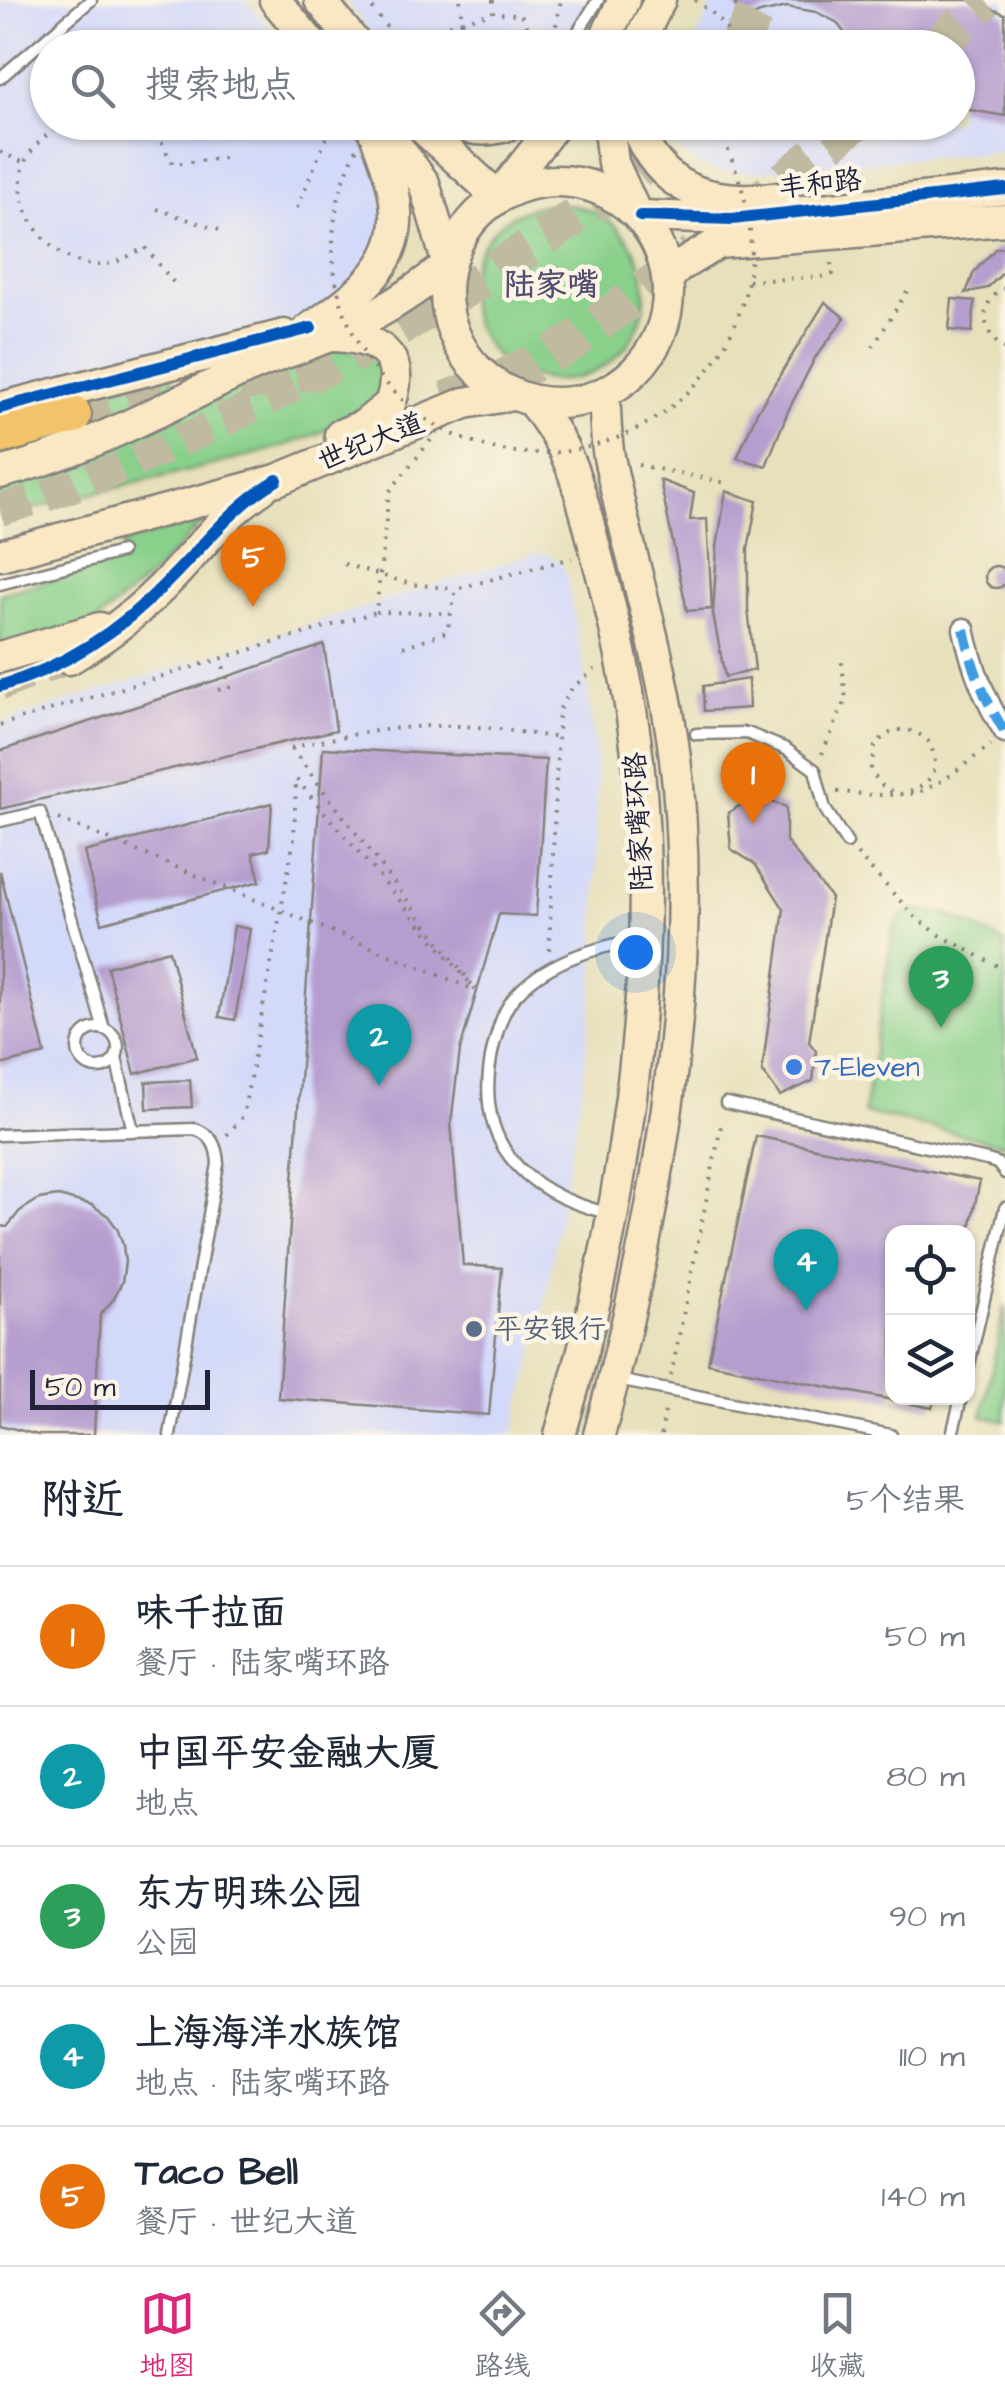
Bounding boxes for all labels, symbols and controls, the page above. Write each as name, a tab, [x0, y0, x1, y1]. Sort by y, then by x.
search box	[30, 30, 975, 140]
icon: search	[65, 58, 120, 113]
text: 搜索地点	[145, 60, 297, 112]
street label: 丰和路	[776, 160, 864, 208]
district label: 陆家嘴	[503, 263, 599, 308]
street label: 世纪大道	[312, 403, 430, 481]
pin: 5	[220, 524, 286, 607]
pin: 1	[720, 742, 786, 824]
street label: 陆家嘴环路	[616, 751, 662, 893]
your location	[610, 927, 661, 978]
pin: 3	[908, 946, 974, 1028]
pin: 2	[346, 1004, 412, 1086]
place label: 7-Eleven	[814, 1048, 920, 1087]
marker: 7-Eleven	[783, 1056, 805, 1078]
map controls	[885, 1225, 975, 1405]
button: locate	[885, 1225, 975, 1315]
pin: 4	[774, 1228, 838, 1311]
place label: 平安银行	[494, 1310, 606, 1349]
button: layers	[885, 1315, 975, 1405]
marker: 平安银行	[463, 1318, 485, 1340]
scale bar	[30, 1365, 210, 1410]
text: 50 m	[45, 1368, 116, 1407]
text: 附近	[40, 1472, 124, 1530]
text: 5个结果	[846, 1478, 965, 1523]
text: 味千拉面	[135, 1588, 287, 1640]
text: 1	[70, 1614, 75, 1659]
text: 50 m	[884, 1614, 965, 1659]
text: 餐厅 · 陆家嘴环路	[135, 1641, 389, 1686]
text: 中国平安金融大厦	[135, 1728, 439, 1780]
text: 2	[63, 1754, 82, 1799]
text: 80 m	[886, 1754, 965, 1799]
text: 地点	[135, 1781, 199, 1826]
text: 东方明珠公园	[135, 1868, 363, 1920]
text: 3	[64, 1894, 81, 1939]
text: 90 m	[889, 1894, 965, 1939]
text: 公园	[135, 1921, 199, 1966]
text: 上海海洋水族馆	[135, 2008, 401, 2060]
text: 4	[62, 2034, 83, 2079]
text: 110 m	[899, 2034, 965, 2079]
text: 地点 · 陆家嘴环路	[135, 2061, 389, 2106]
text: Taco Bell	[135, 2147, 298, 2199]
text: 5	[61, 2174, 84, 2219]
text: 140 m	[881, 2174, 965, 2219]
text: 餐厅 · 世纪大道	[135, 2200, 357, 2245]
tab: 地图	[139, 2286, 196, 2386]
tab: 路线	[474, 2286, 531, 2386]
tab: 收藏	[809, 2286, 866, 2386]

